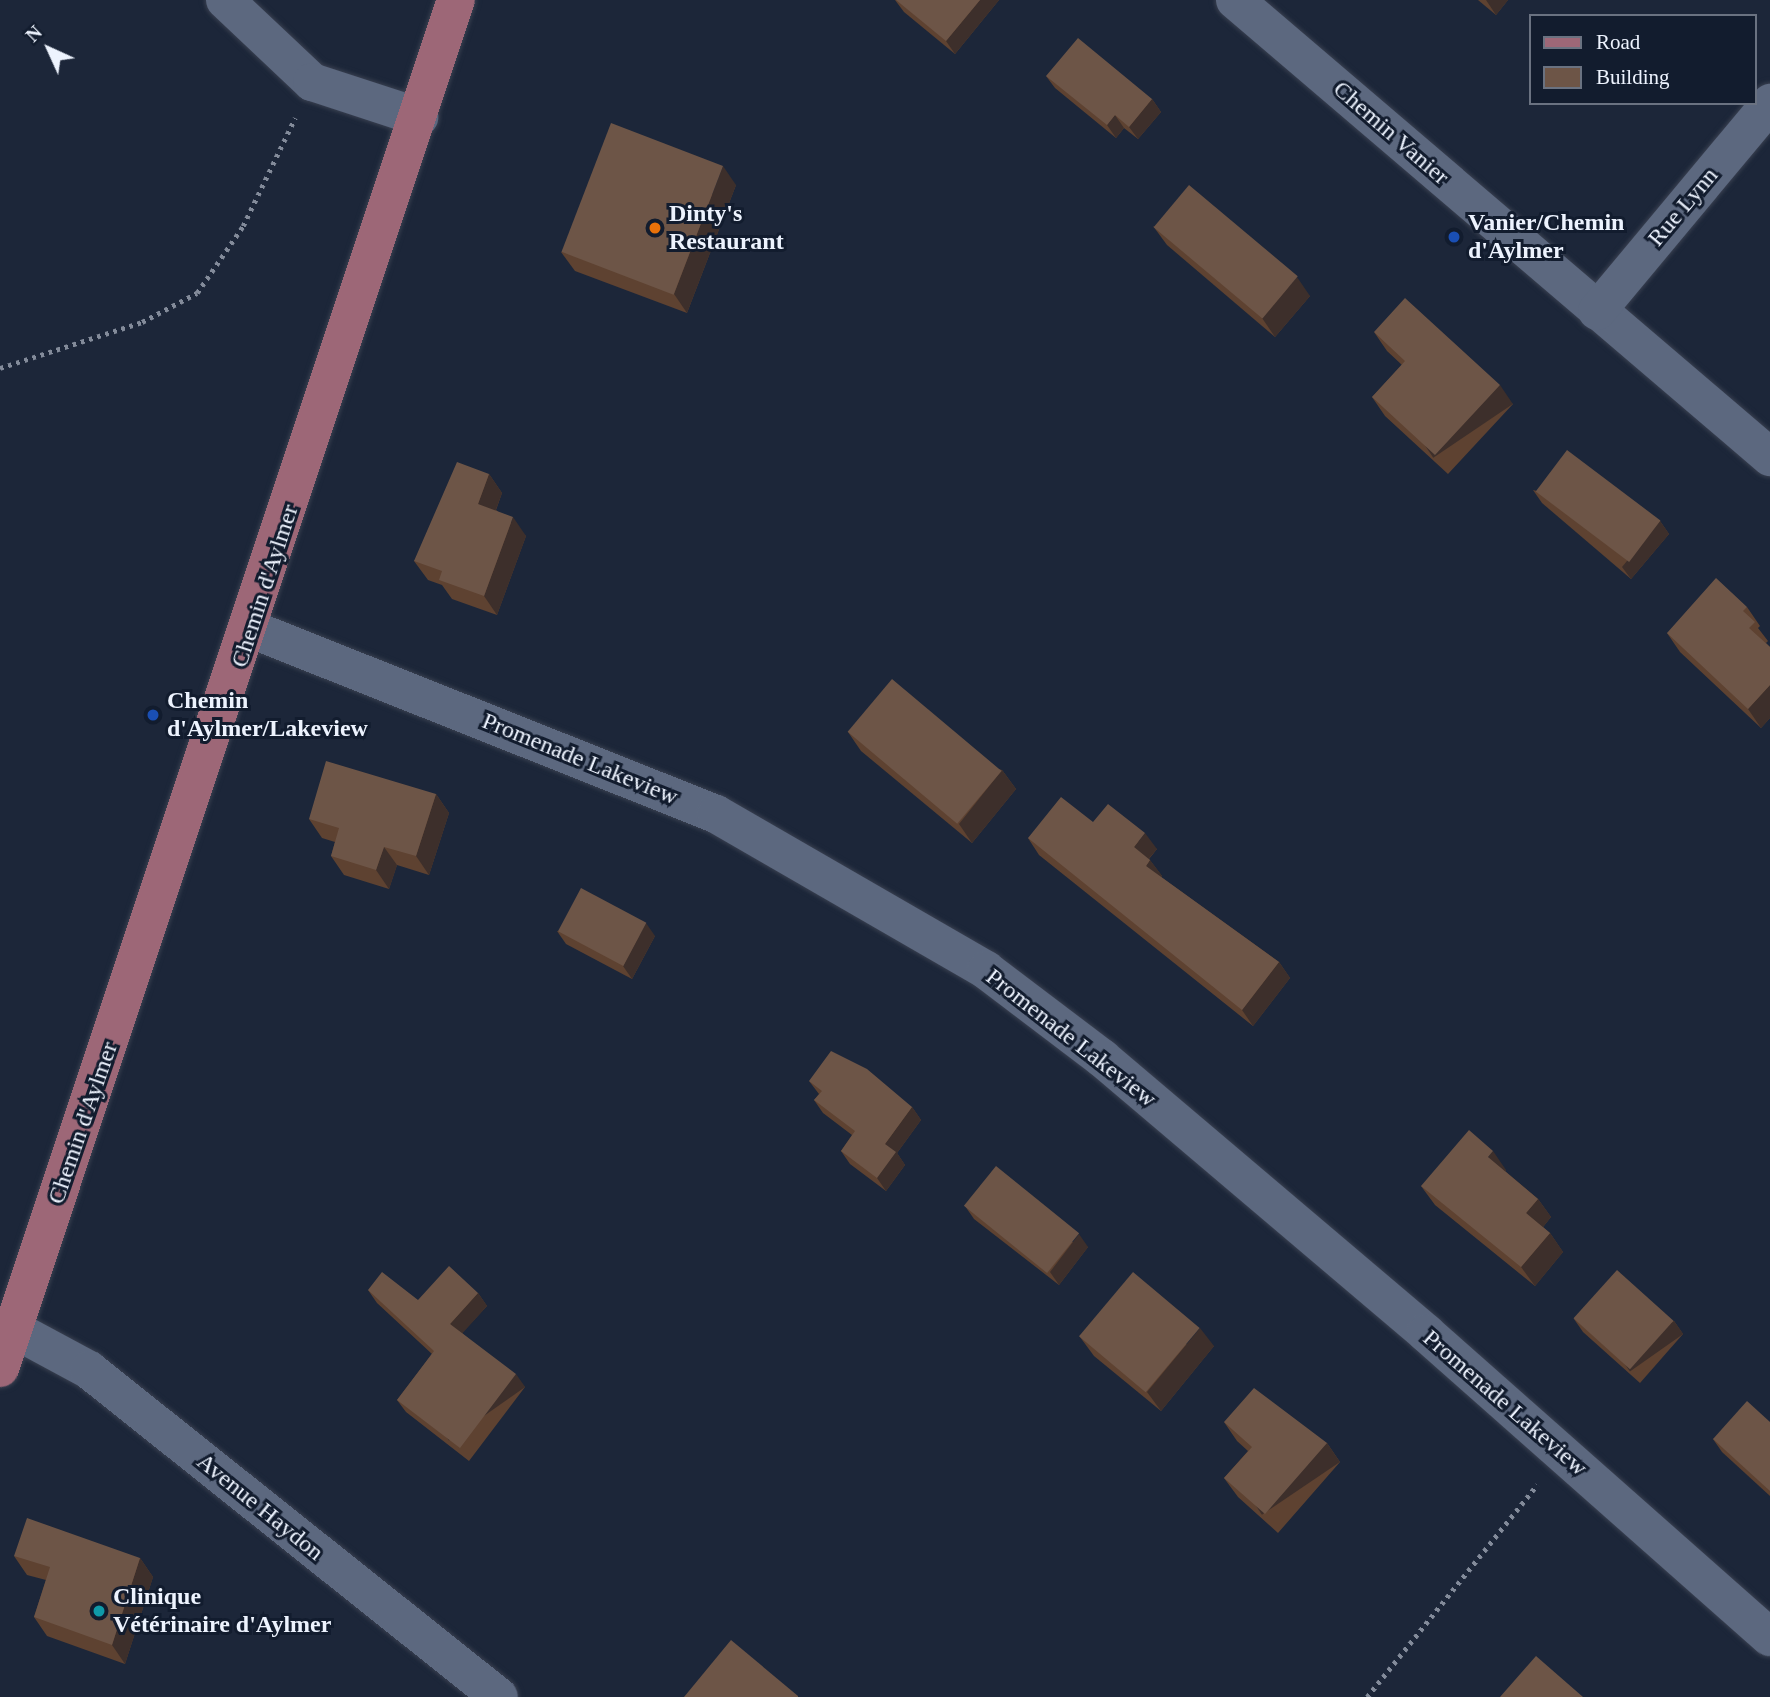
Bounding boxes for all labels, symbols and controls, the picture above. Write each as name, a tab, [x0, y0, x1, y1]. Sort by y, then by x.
north arrow	[14, 14, 84, 84]
legend	[1528, 14, 1756, 105]
text: N	[22, 22, 46, 46]
text: Road	[1596, 30, 1640, 54]
text: Building	[1596, 65, 1670, 89]
street label: Chemin Vanier	[1327, 75, 1455, 191]
street label: Rue Lynn	[1642, 162, 1724, 252]
place label: Dinty's Restaurant	[669, 200, 784, 256]
place label: Vanier/Chemin d'Aylmer	[1468, 209, 1624, 265]
marker: Dinty's Restaurant	[647, 220, 663, 236]
marker: Vanier/Chemin d'Aylmer	[1446, 229, 1462, 245]
street label: Chemin d'Aylmer	[225, 501, 305, 671]
place label: Chemin d'Aylmer/Lakeview	[167, 687, 368, 743]
marker: Chemin d'Aylmer/Lakeview	[145, 707, 161, 723]
street label: Promenade Lakeview	[478, 707, 682, 811]
street label: Promenade Lakeview	[980, 962, 1162, 1114]
street label: Chemin d'Aylmer	[42, 1038, 124, 1208]
street label: Promenade Lakeview	[1417, 1324, 1593, 1482]
street label: Avenue Haydon	[191, 1447, 329, 1567]
place label: Clinique Vétérinaire d'Aylmer	[113, 1583, 331, 1639]
marker: Clinique Vétérinaire d'Aylmer	[91, 1603, 107, 1619]

